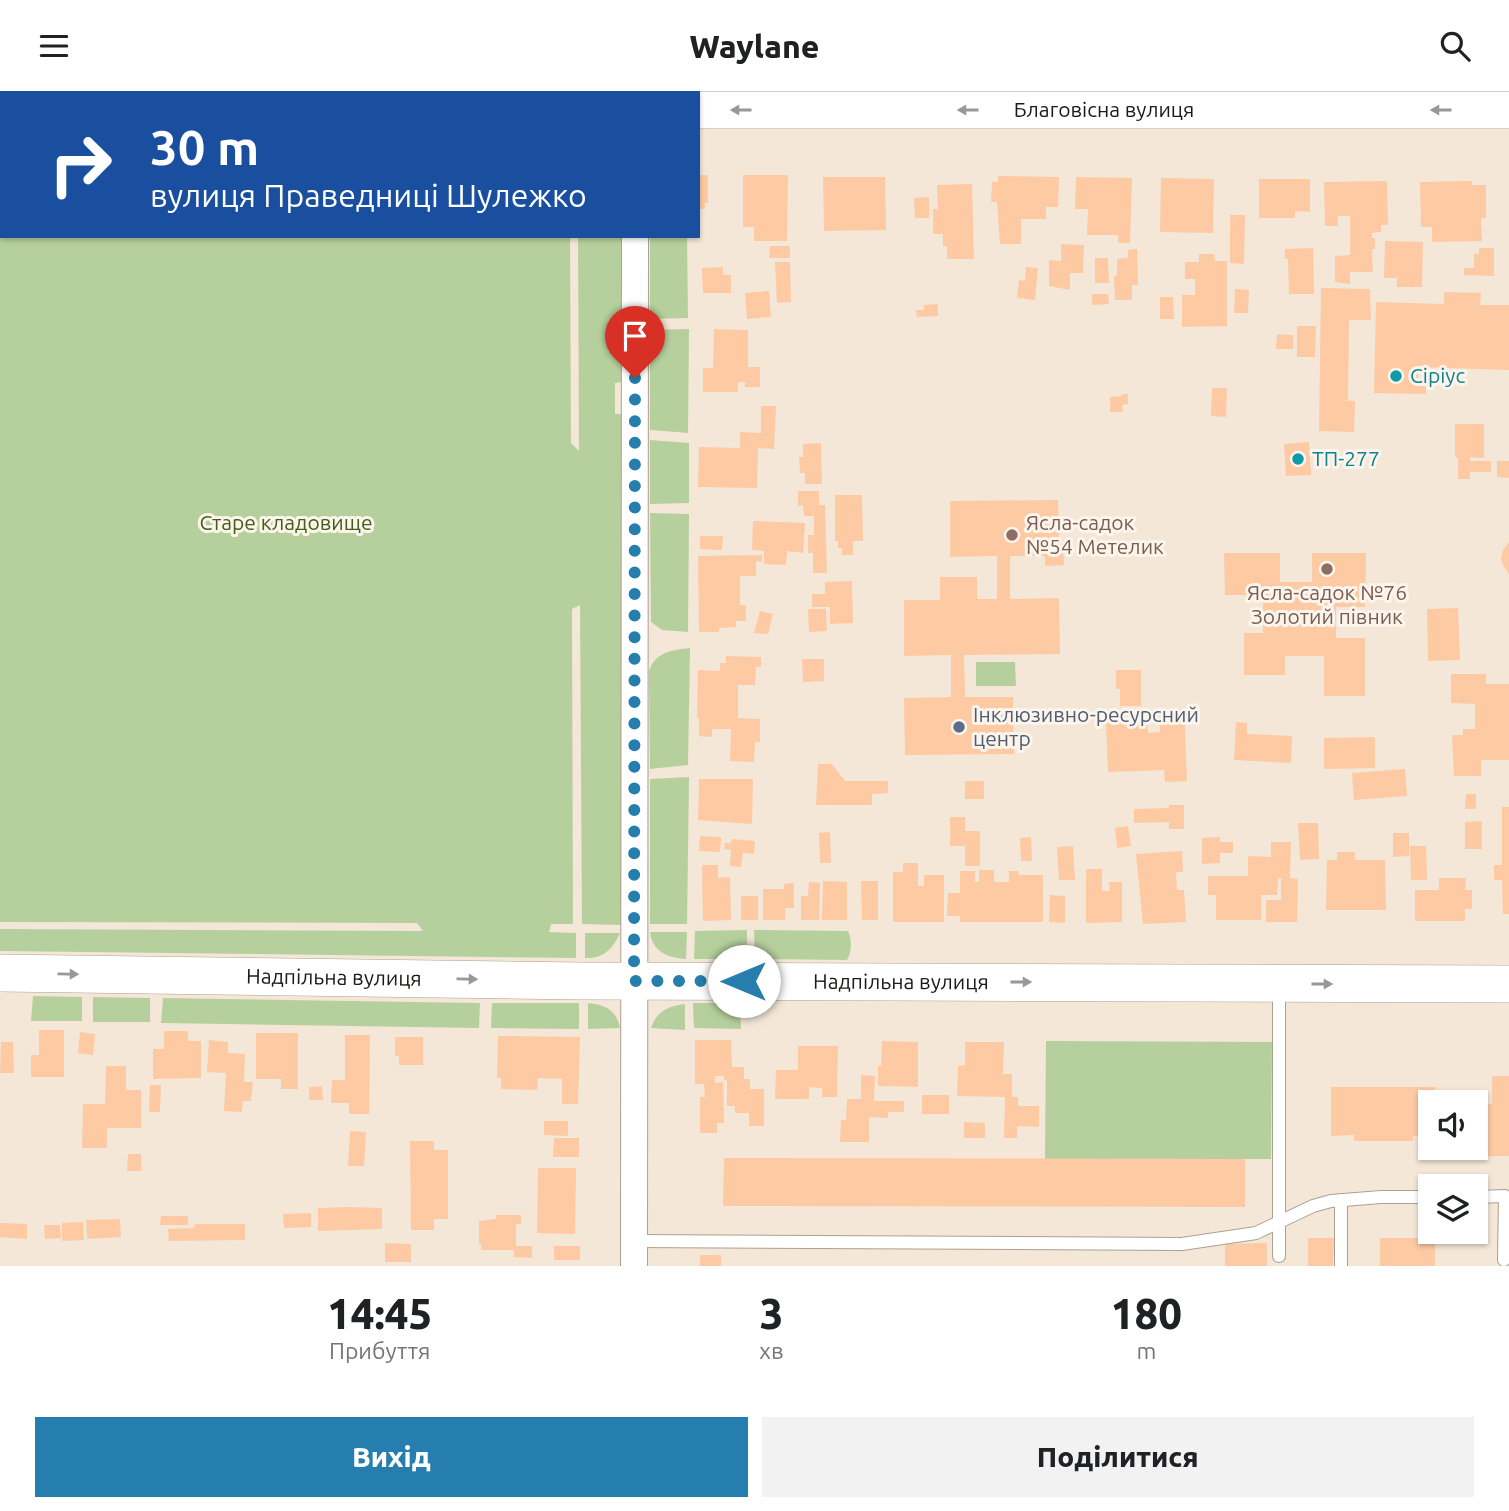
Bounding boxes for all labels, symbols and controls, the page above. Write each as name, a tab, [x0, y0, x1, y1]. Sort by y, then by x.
icon: menu	[35, 27, 73, 65]
icon: search	[1436, 27, 1474, 65]
text: Waylane	[689, 28, 820, 64]
street label: Благовісна вулиця	[1014, 97, 1194, 121]
one-way arrow	[730, 104, 752, 116]
one-way arrow	[957, 104, 979, 116]
one-way arrow	[1430, 104, 1452, 116]
icon: right	[35, 119, 126, 210]
text: 30 m	[150, 119, 259, 174]
text: вулиця Праведниці Шулежко	[150, 177, 587, 213]
pin	[605, 306, 665, 378]
icon: arrive	[616, 317, 654, 355]
place label: Сіріус	[1410, 363, 1465, 387]
marker: Сіріус	[1388, 368, 1404, 384]
place label: ТП-277	[1312, 446, 1380, 470]
marker: ТП-277	[1290, 451, 1306, 467]
park label: Старе кладовище	[199, 510, 373, 534]
place label: Ясла-садок №54 Метелик	[1026, 510, 1164, 558]
marker: Ясла-садок №54 Метелик	[1004, 527, 1020, 543]
marker: Ясла-садок №76 Золотий півник	[1319, 561, 1335, 577]
place label: Ясла-садок №76 Золотий півник	[1247, 580, 1407, 628]
place label: Інклюзивно-ресурсний центр	[973, 702, 1199, 750]
marker: Інклюзивно-ресурсний центр	[951, 719, 967, 735]
position arrow	[707, 944, 781, 1018]
street label: Надпільна вулиця	[246, 963, 422, 990]
one-way arrow	[57, 968, 79, 980]
street label: Надпільна вулиця	[813, 969, 989, 993]
one-way arrow	[456, 973, 478, 985]
one-way arrow	[1010, 976, 1032, 988]
one-way arrow	[1311, 978, 1333, 990]
map controls	[1418, 1090, 1488, 1244]
button: sound	[1418, 1090, 1488, 1160]
button: layers	[1418, 1174, 1488, 1244]
text: 14:45	[327, 1290, 432, 1337]
text: 3	[760, 1290, 783, 1337]
text: 180	[1111, 1290, 1182, 1337]
text: Прибуття	[329, 1338, 430, 1363]
text: хв	[759, 1338, 784, 1363]
text: m	[1136, 1338, 1156, 1363]
button: Вихід	[35, 1417, 748, 1497]
button: Поділитися	[762, 1417, 1474, 1497]

